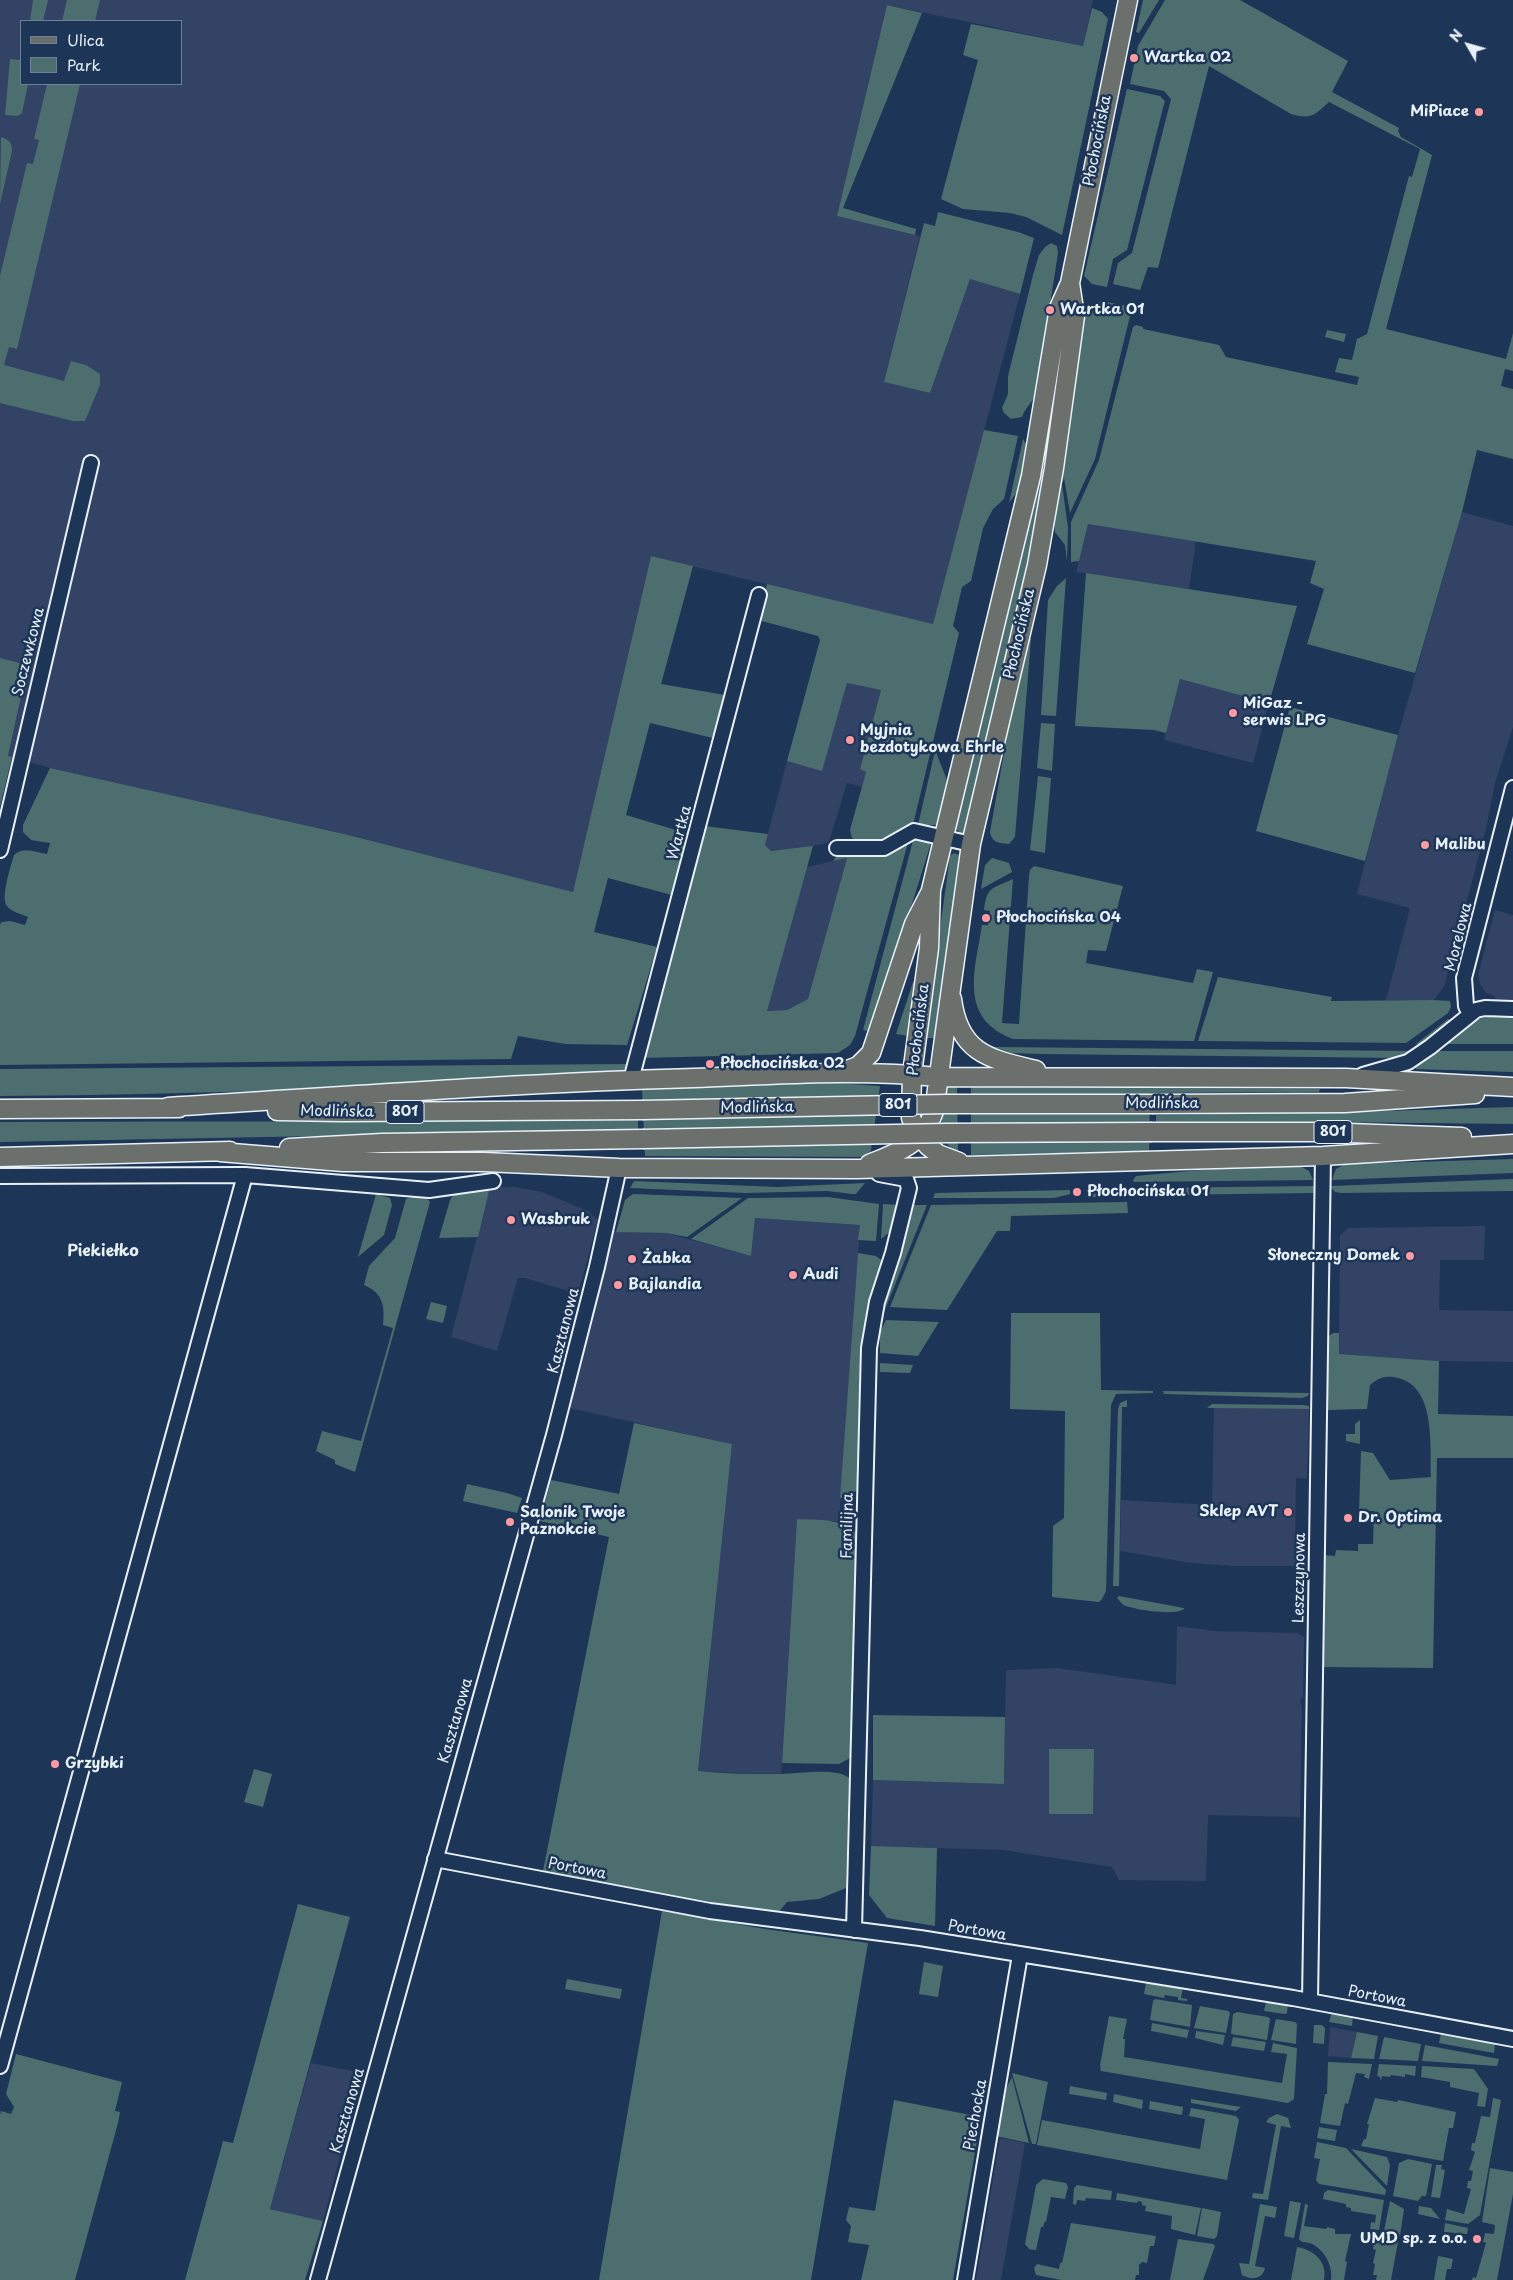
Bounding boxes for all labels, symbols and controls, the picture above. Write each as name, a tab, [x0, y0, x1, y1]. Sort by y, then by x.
legend	[20, 20, 182, 85]
north arrow	[1443, 20, 1493, 70]
text: N	[1444, 25, 1467, 46]
text: Ulica	[67, 28, 104, 51]
place label: Wartka 02	[1144, 49, 1231, 67]
marker: Wartka 02	[1128, 52, 1140, 64]
text: Park	[67, 53, 101, 76]
street label: Płochocińska	[1080, 94, 1116, 188]
place label: MiPiace	[1410, 103, 1469, 121]
marker: MiPiace	[1473, 106, 1485, 118]
place label: Wartka 01	[1060, 301, 1144, 319]
marker: Wartka 01	[1044, 304, 1056, 316]
street label: Płochocińska	[1001, 587, 1039, 681]
street label: Soczewkowa	[9, 606, 49, 698]
place label: MiGaz - serwis LPG	[1243, 695, 1326, 730]
marker: MiGaz - serwis LPG	[1227, 707, 1239, 719]
place label: Myjnia bezdotykowa Ehrle	[860, 722, 1004, 757]
marker: Myjnia bezdotykowa Ehrle	[844, 734, 856, 746]
street label: Wartka	[664, 804, 696, 862]
place label: Malibu	[1435, 836, 1486, 854]
marker: Malibu	[1419, 839, 1431, 851]
street label: Morelowa	[1442, 901, 1476, 973]
place label: Płochocińska 04	[996, 909, 1121, 927]
marker: Płochocińska 04	[980, 912, 992, 924]
street label: Płochocińska	[904, 983, 934, 1077]
place label: Płochocińska 02	[720, 1055, 845, 1073]
marker: Płochocińska 02	[704, 1058, 716, 1070]
road number: 801	[879, 1094, 917, 1116]
street label: Modlińska	[1125, 1095, 1199, 1113]
street label: Modlińska	[720, 1098, 794, 1118]
road number: 801	[386, 1100, 424, 1124]
street label: Modlińska	[300, 1102, 374, 1122]
road number: 801	[1314, 1120, 1352, 1144]
place label: Płochocińska 01	[1087, 1183, 1209, 1201]
marker: Płochocińska 01	[1071, 1186, 1083, 1198]
place label: Wasbruk	[521, 1211, 590, 1229]
marker: Wasbruk	[505, 1214, 517, 1226]
district label: Piekiełko	[67, 1242, 139, 1262]
place label: Słoneczny Domek	[1267, 1247, 1400, 1265]
place label: Żabka	[642, 1250, 691, 1268]
marker: Słoneczny Domek	[1404, 1250, 1416, 1262]
marker: Żabka	[626, 1253, 638, 1265]
place label: Audi	[803, 1266, 838, 1284]
marker: Audi	[787, 1269, 799, 1281]
place label: Bajlandia	[628, 1276, 702, 1294]
marker: Bajlandia	[612, 1279, 624, 1291]
street label: Kasztanowa	[545, 1286, 583, 1376]
street label: Familijna	[838, 1493, 858, 1559]
place label: Sklep AVT	[1199, 1503, 1278, 1521]
place label: Salonik Twoje Paznokcie	[520, 1504, 625, 1539]
marker: Sklep AVT	[1282, 1506, 1294, 1518]
place label: Dr. Optima	[1358, 1509, 1442, 1527]
marker: Dr. Optima	[1342, 1512, 1354, 1524]
marker: Salonik Twoje Paznokcie	[504, 1516, 516, 1528]
street label: Leszczynowa	[1290, 1533, 1310, 1623]
street label: Kasztanowa	[435, 1676, 477, 1766]
place label: Grzybki	[65, 1755, 124, 1773]
marker: Grzybki	[49, 1758, 61, 1770]
street label: Portowa	[546, 1855, 608, 1883]
street label: Portowa	[946, 1917, 1008, 1945]
street label: Portowa	[1346, 1983, 1408, 2011]
street label: Kasztanowa	[327, 2066, 369, 2156]
street label: Piechocka	[961, 2078, 991, 2152]
place label: UMD sp. z o.o.	[1360, 2230, 1467, 2248]
marker: UMD sp. z o.o.	[1471, 2233, 1483, 2245]

